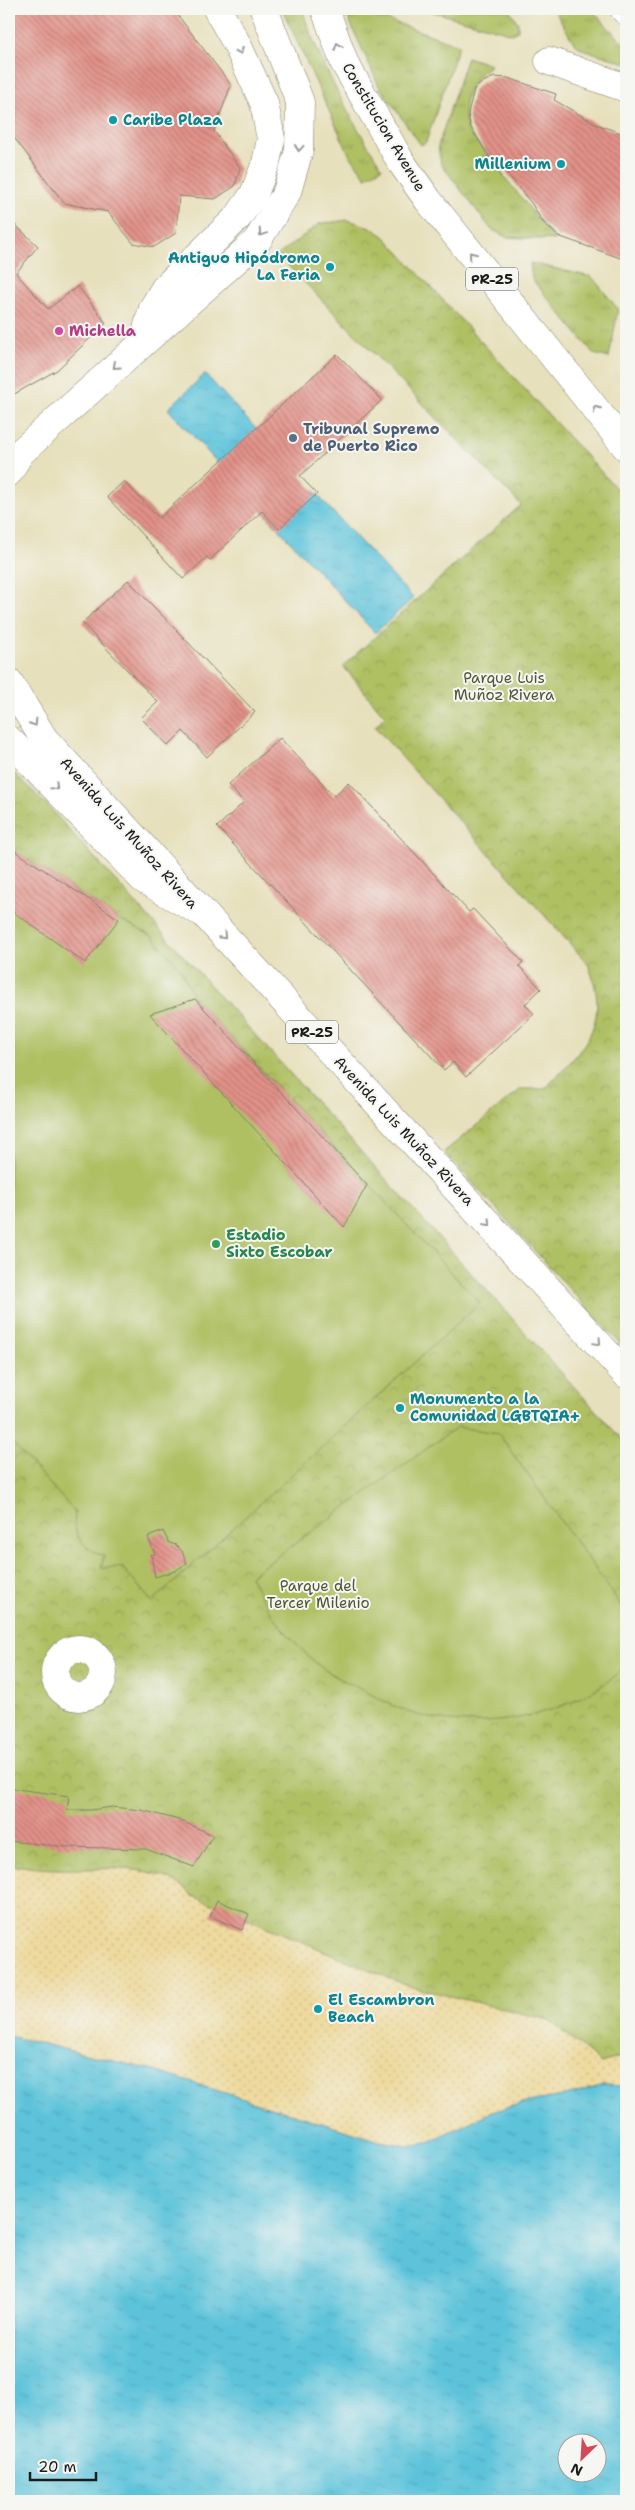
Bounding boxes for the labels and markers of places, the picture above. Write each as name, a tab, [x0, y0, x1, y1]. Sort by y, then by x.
place label: Caribe Plaza	[123, 110, 223, 130]
marker: Caribe Plaza	[107, 114, 119, 126]
place label: Millenium	[475, 154, 551, 174]
marker: Millenium	[555, 158, 567, 170]
place label: Antiguo Hipódromo La Feria	[168, 248, 321, 285]
marker: Antiguo Hipódromo La Feria	[324, 261, 336, 273]
place label: Michella	[69, 321, 137, 341]
marker: Michella	[53, 325, 65, 337]
place label: Tribunal Supremo de Puerto Rico	[303, 419, 440, 456]
marker: Tribunal Supremo de Puerto Rico	[287, 432, 299, 444]
place label: Estadio Sixto Escobar	[226, 1225, 333, 1262]
marker: Estadio Sixto Escobar	[210, 1238, 222, 1250]
place label: Monumento a la Comunidad LGBTQIA+	[410, 1389, 580, 1426]
marker: Monumento a la Comunidad LGBTQIA+	[394, 1402, 406, 1414]
place label: El Escambron Beach	[328, 1990, 435, 2027]
marker: El Escambron Beach	[312, 2003, 324, 2015]

